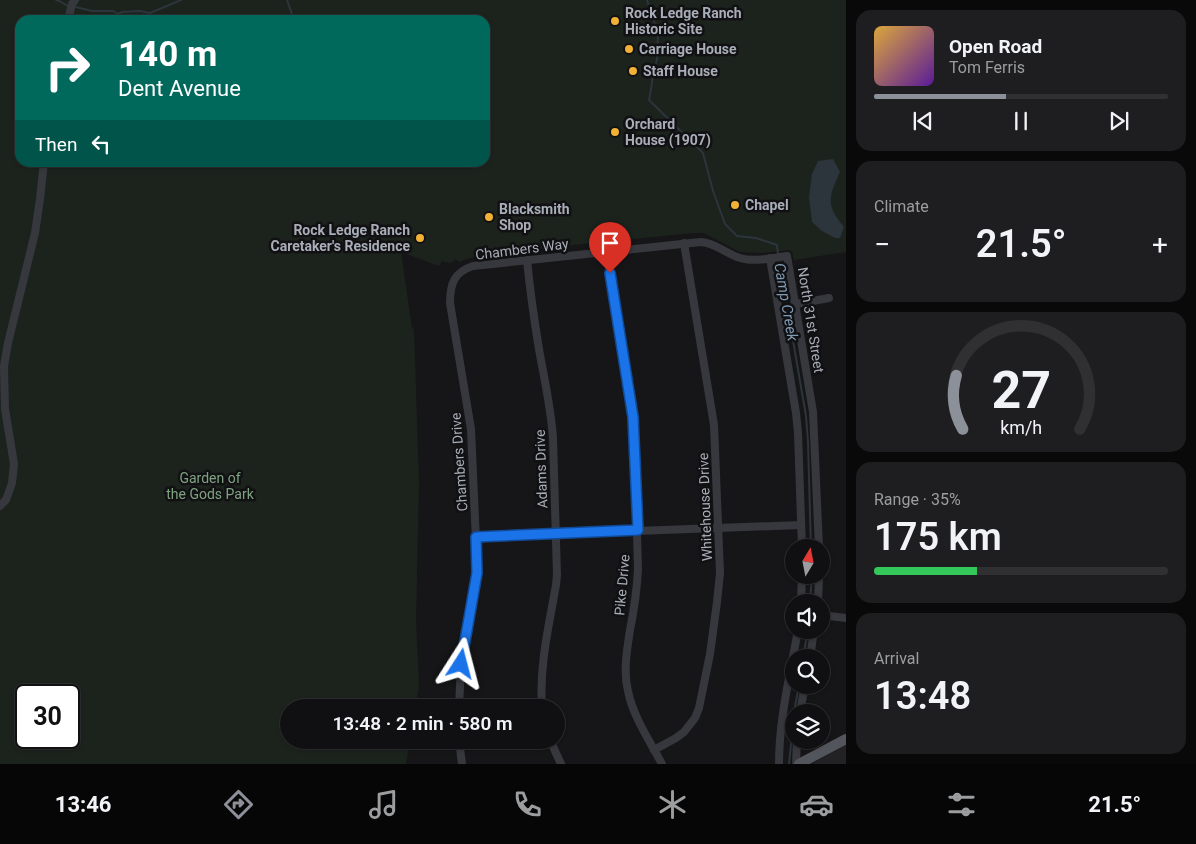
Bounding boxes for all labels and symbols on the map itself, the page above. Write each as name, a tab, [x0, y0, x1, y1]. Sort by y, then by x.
place label: Rock Ledge Ranch Historic Site	[625, 5, 742, 37]
marker: Rock Ledge Ranch Historic Site	[609, 15, 621, 27]
place label: Carriage House	[639, 41, 737, 57]
marker: Carriage House	[623, 43, 635, 55]
place label: Staff House	[643, 63, 718, 79]
marker: Staff House	[627, 65, 639, 77]
place label: Orchard House (1907)	[625, 116, 711, 149]
marker: Orchard House (1907)	[609, 126, 621, 138]
place label: Chapel	[745, 197, 789, 213]
marker: Chapel	[729, 199, 741, 211]
place label: Blacksmith Shop	[499, 201, 570, 233]
marker: Blacksmith Shop	[483, 211, 495, 223]
place label: Rock Ledge Ranch Caretaker's Residence	[271, 222, 410, 254]
pin	[589, 222, 631, 273]
marker: Rock Ledge Ranch Caretaker's Residence	[414, 232, 426, 244]
street label: Chambers Way	[474, 235, 570, 263]
water label: Camp Creek	[770, 261, 802, 343]
street label: North 31st Street	[795, 266, 827, 374]
street label: Chambers Drive	[448, 412, 470, 512]
street label: Adams Drive	[532, 429, 550, 509]
street label: Whitehouse Drive	[695, 452, 715, 562]
park label: Garden of the Gods Park	[166, 470, 255, 502]
north arrow	[785, 539, 830, 584]
street label: Pike Drive	[611, 554, 633, 616]
position arrow	[434, 637, 486, 689]
speed limit sign: 30	[15, 684, 80, 749]

